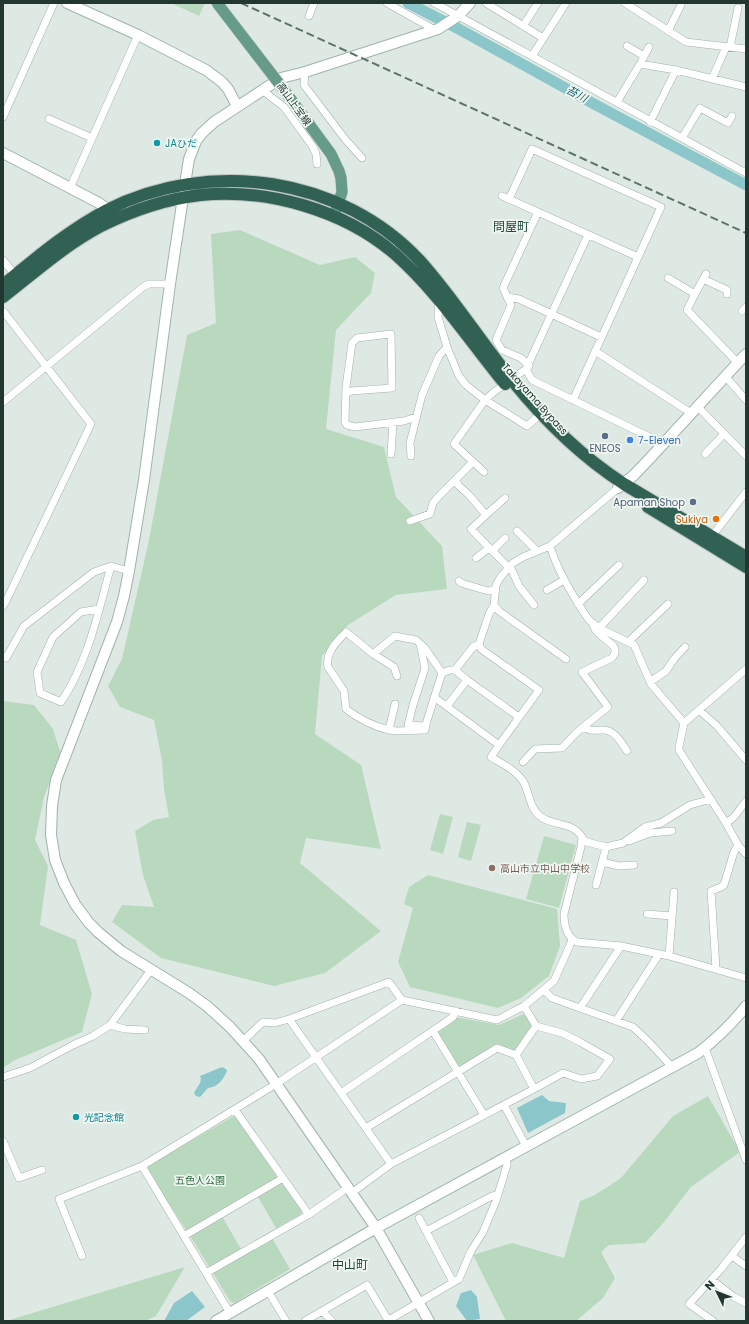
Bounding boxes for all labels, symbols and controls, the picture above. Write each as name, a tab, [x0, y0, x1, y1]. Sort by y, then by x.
street label: 高山上宝線	[273, 79, 315, 129]
water label: 苔川	[564, 82, 591, 107]
place label: JAひだ	[165, 136, 197, 151]
marker: JAひだ	[152, 138, 162, 148]
district label: 問屋町	[493, 218, 529, 235]
street label: Takayama Bypass	[499, 360, 571, 438]
marker: ENEOS	[600, 431, 610, 441]
place label: 7-Eleven	[638, 433, 681, 448]
marker: 7-Eleven	[625, 435, 635, 445]
place label: ENEOS	[589, 441, 621, 456]
place label: Apaman Shop	[613, 495, 685, 510]
marker: Apaman Shop	[688, 497, 698, 507]
place label: Sukiya	[676, 512, 708, 527]
marker: Sukiya	[711, 514, 721, 524]
place label: 高山市立中山中学校	[500, 861, 590, 876]
marker: 高山市立中山中学校	[487, 863, 497, 873]
place label: 光記念館	[84, 1110, 124, 1125]
marker: 光記念館	[71, 1112, 81, 1122]
park label: 五色人公園	[175, 1173, 225, 1188]
district label: 中山町	[332, 1256, 368, 1273]
north arrow	[697, 1272, 737, 1312]
text: N	[701, 1277, 718, 1294]

